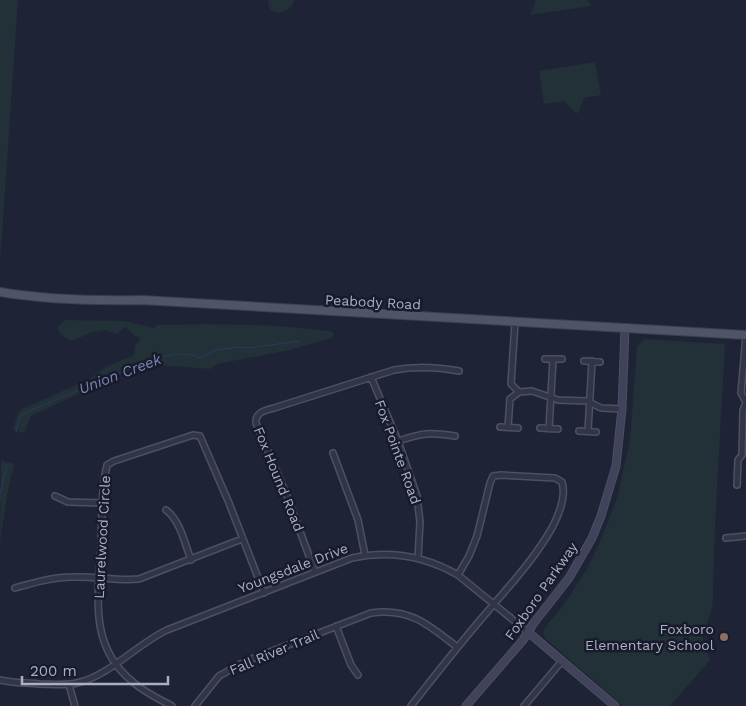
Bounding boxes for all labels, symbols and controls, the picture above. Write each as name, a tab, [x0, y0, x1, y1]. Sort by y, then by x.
street label: Peabody Road	[325, 291, 421, 313]
water label: Union Creek	[76, 350, 165, 398]
street label: Fox Pointe Road	[372, 398, 424, 506]
street label: Fox Hound Road	[251, 424, 307, 534]
street label: Laurelwood Circle	[91, 475, 113, 599]
street label: Foxboro Parkway	[501, 538, 581, 643]
street label: Youngsdale Drive	[236, 540, 350, 596]
place label: Foxboro Elementary School	[585, 621, 715, 653]
street label: Fall River Trail	[227, 626, 322, 678]
marker: Foxboro Elementary School	[718, 631, 730, 643]
scale bar	[22, 654, 169, 686]
text: 200 m	[30, 662, 77, 680]

